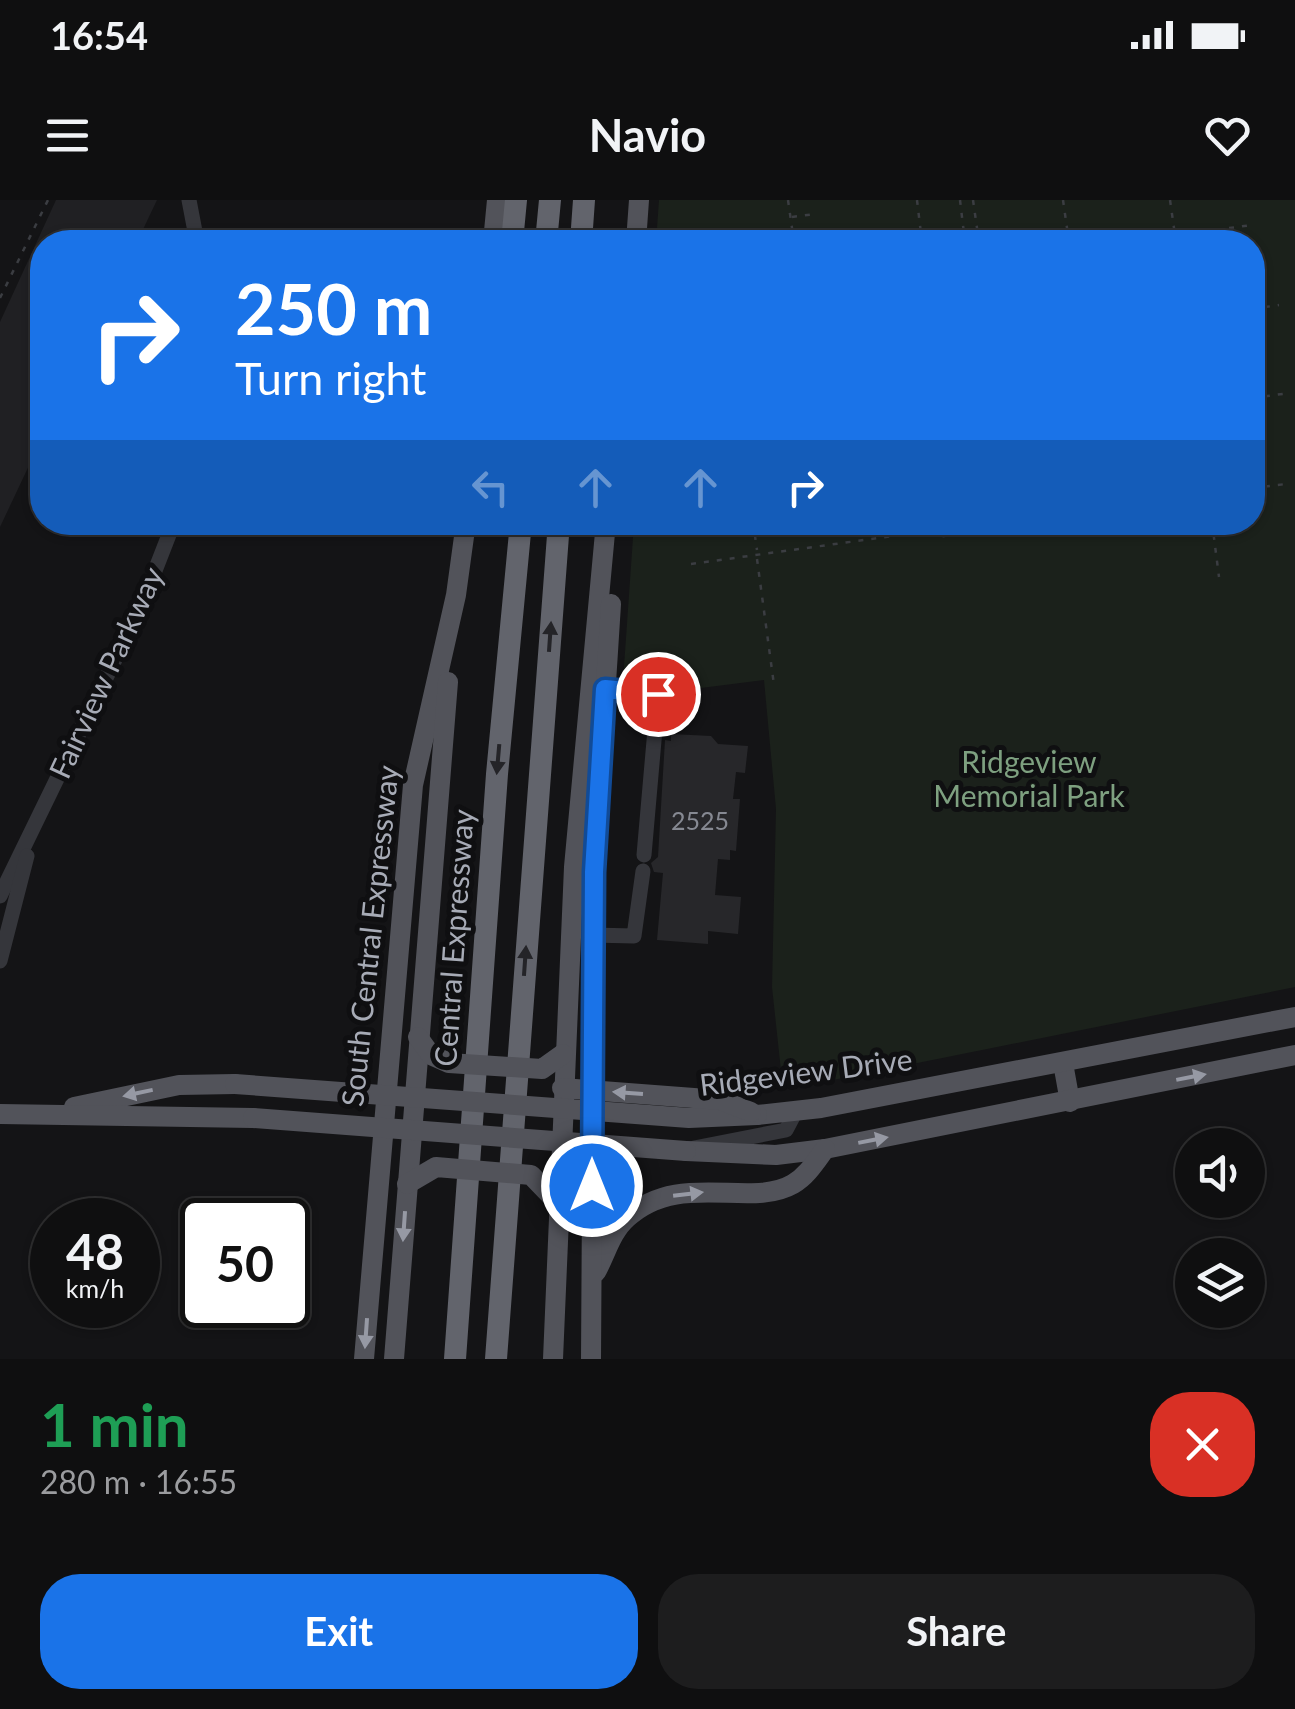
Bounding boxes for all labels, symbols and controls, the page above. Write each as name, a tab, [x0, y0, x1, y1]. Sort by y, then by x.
text: 16:54	[50, 12, 148, 58]
icon: menu	[40, 108, 95, 163]
text: Navio	[589, 108, 706, 162]
icon: heart	[1200, 108, 1255, 163]
text: 250 m	[235, 266, 432, 350]
icon: right	[70, 270, 200, 400]
text: Turn right	[235, 351, 426, 405]
icon: left	[463, 460, 518, 515]
icon: ahead	[568, 460, 623, 515]
icon: ahead	[673, 460, 728, 515]
icon: right	[778, 460, 833, 515]
street label: Fairview Parkway	[41, 560, 170, 783]
one-way arrow	[542, 620, 558, 652]
pin	[616, 652, 701, 737]
icon: arrive	[631, 667, 686, 722]
park label: Ridgeview Memorial Park	[933, 743, 1125, 813]
one-way arrow	[490, 744, 506, 775]
street label: South Central Expressway	[333, 763, 405, 1108]
house number: 2525	[671, 805, 729, 835]
street label: Central Expressway	[426, 807, 480, 1068]
one-way arrow	[517, 944, 533, 976]
street label: Ridgeview Drive	[697, 1040, 914, 1102]
one-way arrow	[1176, 1069, 1207, 1085]
one-way arrow	[611, 1085, 643, 1101]
one-way arrow	[122, 1086, 153, 1102]
map controls	[1175, 1128, 1265, 1328]
button: sound	[1175, 1128, 1265, 1218]
one-way arrow	[857, 1132, 889, 1147]
position arrow	[540, 1134, 644, 1238]
one-way arrow	[673, 1185, 704, 1201]
speed limit sign: 50	[180, 1198, 310, 1328]
one-way arrow	[396, 1210, 412, 1242]
text: 48	[66, 1221, 124, 1281]
button: layers	[1175, 1238, 1265, 1328]
text: km/h	[66, 1273, 124, 1303]
one-way arrow	[358, 1317, 374, 1349]
text: 1 min	[40, 1388, 189, 1460]
button: close	[1150, 1392, 1255, 1497]
text: 280 m · 16:55	[40, 1462, 237, 1501]
button: Exit	[40, 1574, 638, 1689]
button: Share	[658, 1574, 1255, 1689]

